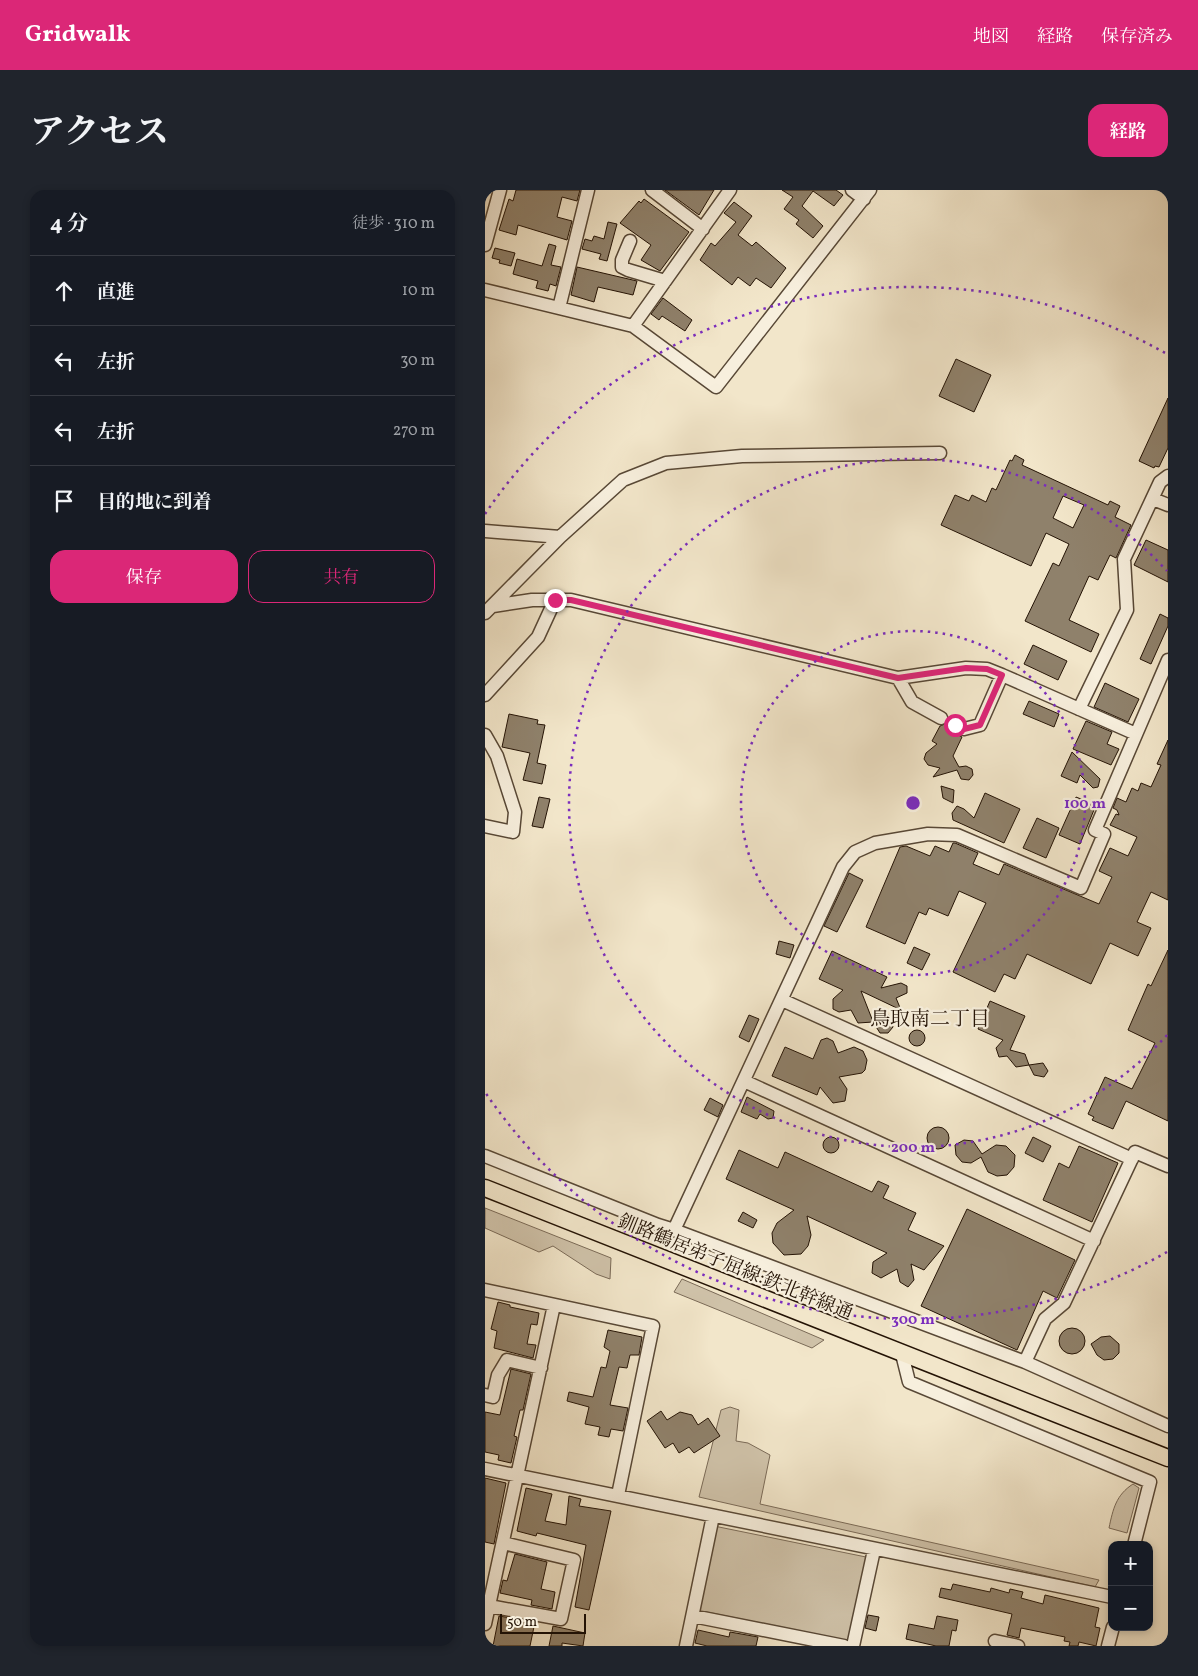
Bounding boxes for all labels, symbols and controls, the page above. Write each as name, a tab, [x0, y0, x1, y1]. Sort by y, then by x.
text: Gridwalk	[25, 18, 131, 52]
text: 地図	[973, 25, 1009, 50]
text: 経路	[1037, 25, 1073, 50]
text: 保存済み	[1101, 25, 1173, 50]
button: 経路	[1088, 104, 1168, 157]
text: アクセス	[30, 110, 169, 158]
text: 4 分	[50, 210, 88, 239]
text: 徒歩 · 310 m	[352, 213, 435, 235]
icon: ahead	[50, 277, 78, 305]
text: 直進	[97, 280, 135, 306]
text: 10 m	[402, 280, 435, 302]
icon: left	[50, 347, 78, 375]
text: 左折	[97, 350, 135, 376]
text: 30 m	[400, 350, 435, 372]
icon: left	[50, 417, 78, 445]
text: 左折	[97, 420, 135, 446]
text: 270 m	[393, 420, 435, 442]
icon: arrive	[50, 487, 78, 515]
text: 目的地に到着	[97, 490, 211, 516]
button: 保存	[50, 550, 238, 603]
button: 共有	[248, 550, 435, 603]
route end	[544, 589, 567, 612]
route start	[944, 714, 967, 737]
centre of rings	[904, 794, 922, 812]
text: 100 m	[1064, 794, 1107, 815]
district label: 鳥取南二丁目	[870, 1006, 990, 1034]
text: 200 m	[891, 1138, 935, 1159]
street label: 釧路鶴居弟子屈線:鉄北幹線通	[614, 1209, 857, 1327]
text: 300 m	[891, 1310, 935, 1331]
map controls	[1108, 1541, 1153, 1631]
button: +	[1108, 1541, 1153, 1586]
button: −	[1108, 1586, 1153, 1631]
scale bar	[500, 1611, 586, 1634]
text: 50 m	[507, 1613, 537, 1632]

